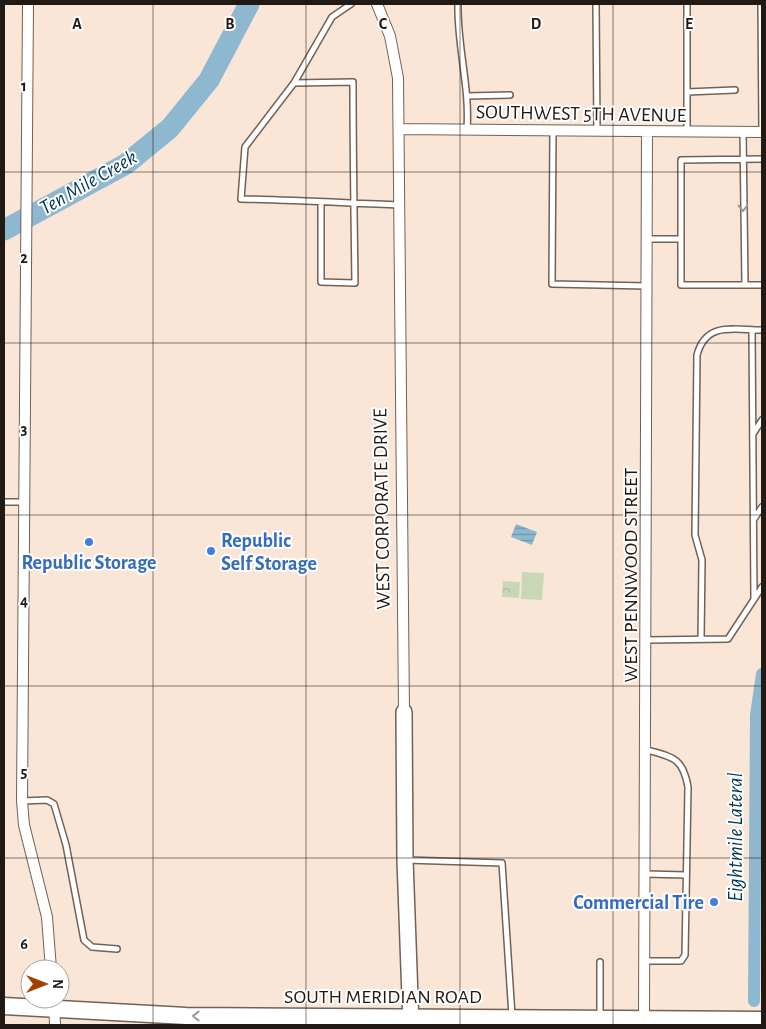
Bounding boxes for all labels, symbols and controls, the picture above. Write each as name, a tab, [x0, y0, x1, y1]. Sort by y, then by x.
text: A	[72, 16, 82, 32]
text: B	[225, 16, 235, 32]
text: C	[379, 16, 388, 32]
text: D	[531, 16, 542, 32]
text: E	[685, 16, 693, 32]
text: 1	[21, 78, 27, 94]
street label: SOUTHWEST 5TH AVENUE	[476, 102, 687, 126]
water label: Ten Mile Creek	[36, 146, 141, 219]
one-way arrow	[738, 204, 748, 212]
text: 2	[20, 250, 28, 266]
street label: WEST CORPORATE DRIVE	[370, 408, 394, 610]
text: 3	[21, 421, 28, 437]
street label: WEST PENNWOOD STREET	[621, 467, 641, 683]
place label: Republic Self Storage	[221, 531, 317, 574]
marker: Republic Storage	[83, 536, 95, 548]
marker: Republic Self Storage	[205, 545, 217, 557]
place label: Republic Storage	[21, 553, 157, 573]
text: 4	[20, 593, 28, 609]
text: 5	[21, 764, 28, 780]
water label: Eightmile Lateral	[725, 772, 746, 902]
place label: Commercial Tire	[573, 893, 704, 913]
marker: Commercial Tire	[708, 896, 720, 908]
text: 6	[20, 936, 28, 952]
north arrow	[20, 959, 70, 1009]
text: N	[50, 979, 64, 989]
street label: SOUTH MERIDIAN ROAD	[284, 987, 482, 1007]
one-way arrow	[192, 1011, 200, 1021]

